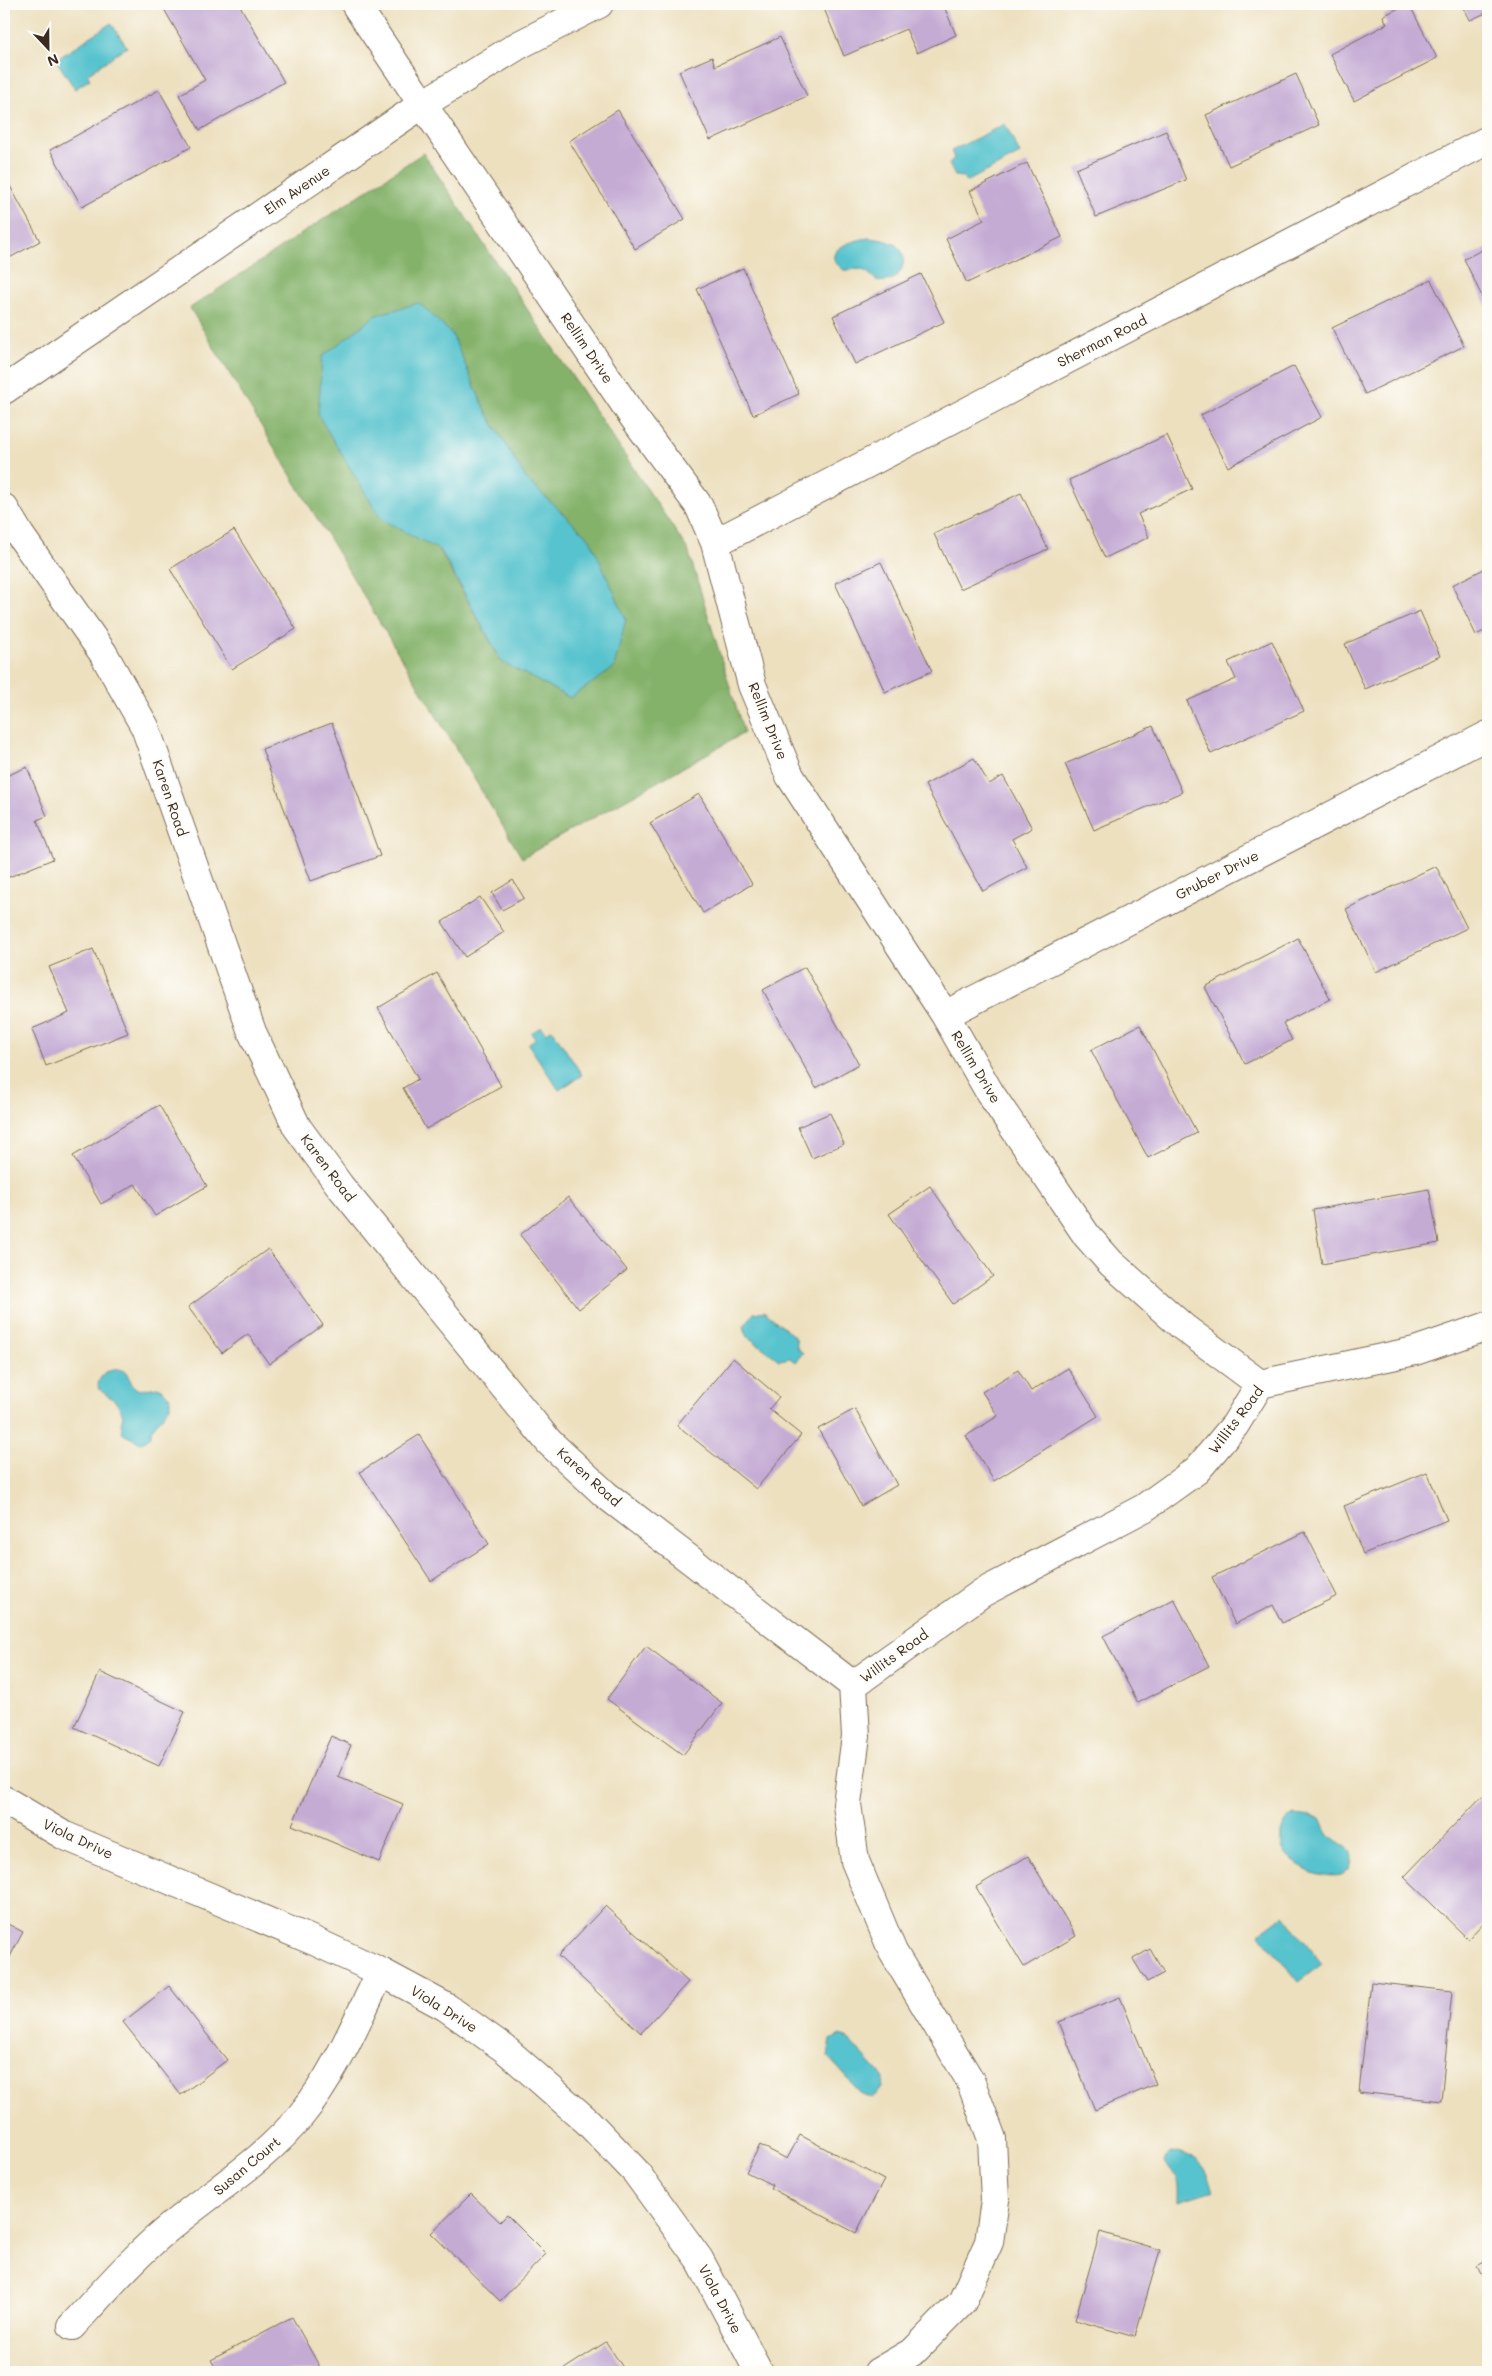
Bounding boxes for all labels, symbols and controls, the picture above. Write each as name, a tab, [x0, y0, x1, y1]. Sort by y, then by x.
north arrow	[22, 22, 72, 72]
text: N	[45, 50, 62, 71]
street label: Elm Avenue	[260, 161, 333, 219]
street label: Rellim Drive	[557, 309, 618, 387]
street label: Sherman Road	[1054, 310, 1150, 371]
street label: Rellim Drive	[744, 679, 793, 762]
street label: Karen Road	[148, 757, 193, 839]
street label: Gruber Drive	[1172, 845, 1262, 904]
street label: Rellim Drive	[947, 1027, 1006, 1107]
street label: Karen Road	[297, 1130, 360, 1205]
street label: Willits Road	[1204, 1382, 1267, 1457]
street label: Karen Road	[553, 1443, 626, 1511]
street label: Willits Road	[856, 1624, 932, 1687]
street label: Viola Drive	[40, 1814, 116, 1863]
street label: Viola Drive	[407, 1981, 481, 2037]
street label: Susan Court	[209, 2132, 284, 2199]
street label: Viola Drive	[694, 2261, 747, 2336]

